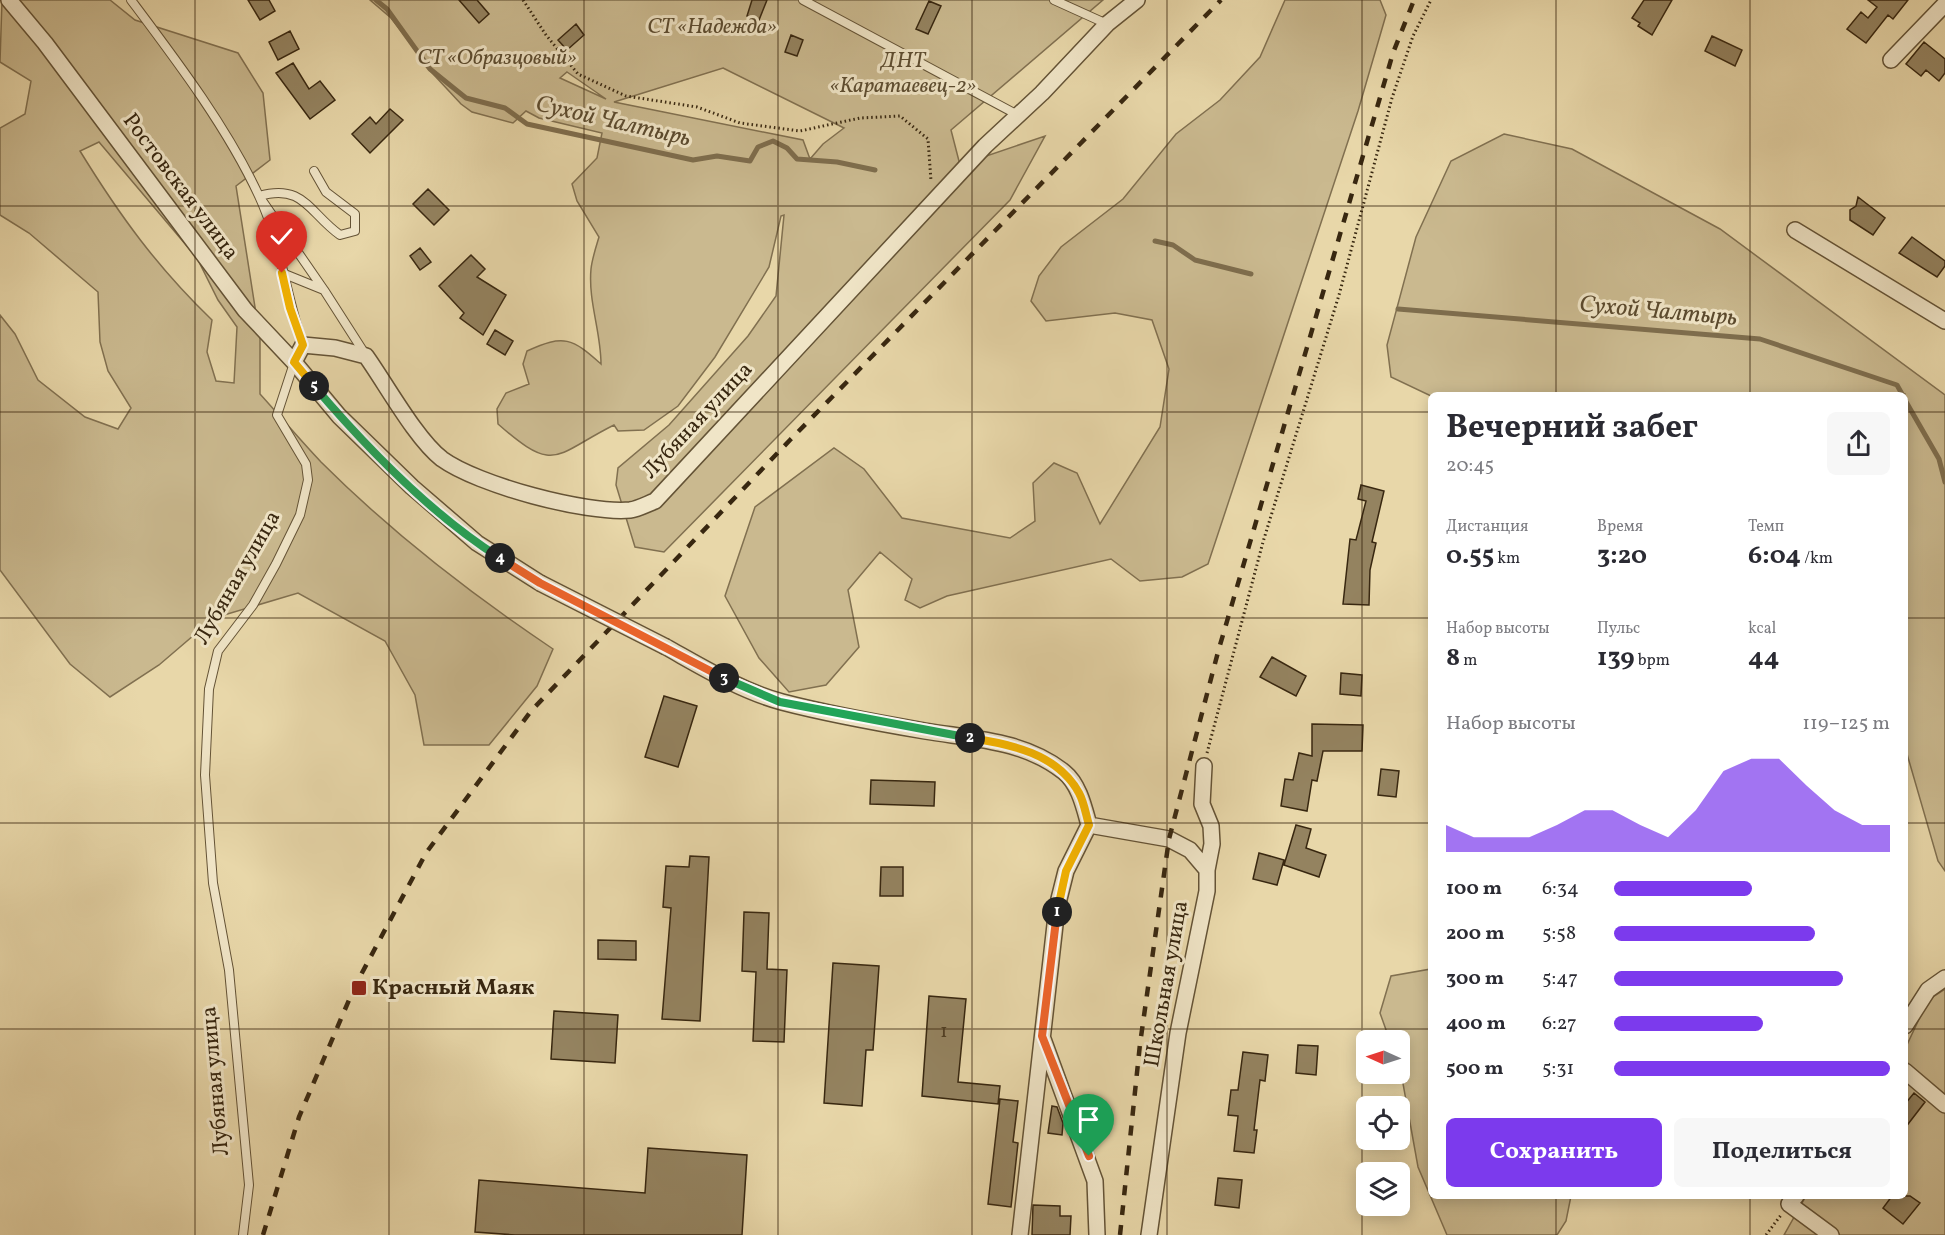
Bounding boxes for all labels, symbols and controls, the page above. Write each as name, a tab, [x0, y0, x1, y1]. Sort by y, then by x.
park label: СТ «Надежда»	[647, 12, 777, 43]
park label: СТ «Образцовый»	[417, 43, 577, 74]
park label: ДНТ «Каратаевец-2»	[830, 46, 976, 102]
water label: Сухой Чалтырь	[532, 88, 694, 156]
street label: Ростовская улица	[114, 107, 246, 267]
pin	[256, 211, 307, 273]
icon: check	[265, 220, 298, 253]
water label: Сухой Чалтырь	[1578, 288, 1738, 336]
street label: Лубяная улица	[636, 356, 760, 486]
pin: 5	[299, 371, 329, 401]
text: 5	[310, 375, 318, 397]
text: Вечерний забег	[1446, 406, 1698, 452]
button: share	[1827, 412, 1890, 475]
text: 20:45	[1446, 452, 1494, 480]
street label: Лубяная улица	[187, 505, 289, 651]
text: Дистанция	[1446, 516, 1528, 538]
text: Время	[1597, 516, 1643, 538]
text: Темп	[1748, 516, 1784, 538]
text: 0.55	[1446, 538, 1494, 574]
text: 3:20	[1597, 538, 1647, 574]
text: 6:04	[1748, 538, 1801, 574]
pin: 4	[485, 543, 515, 573]
text: 4	[495, 547, 505, 569]
text: km	[1494, 548, 1520, 570]
text: /km	[1801, 548, 1833, 570]
text: Набор высоты	[1446, 618, 1550, 640]
text: Пульс	[1597, 618, 1640, 640]
text: kcal	[1748, 618, 1776, 640]
text: 8	[1446, 640, 1460, 676]
text: 139	[1597, 640, 1635, 676]
text: 44	[1748, 640, 1780, 676]
text: m	[1460, 650, 1478, 672]
text: bpm	[1635, 650, 1670, 672]
pin: 3	[709, 663, 739, 693]
text: 3	[720, 667, 728, 689]
text: Набор высоты	[1446, 710, 1576, 738]
text: 119–125 m	[1802, 710, 1890, 738]
pin: 2	[955, 723, 985, 753]
text: 2	[966, 727, 974, 749]
text: 100 m	[1446, 875, 1502, 903]
text: 6:34	[1542, 875, 1579, 903]
pin: 1	[1042, 897, 1072, 927]
street label: Школьная улица	[1137, 898, 1197, 1070]
text: 1	[1054, 901, 1060, 923]
text: 200 m	[1446, 920, 1504, 948]
text: 5:58	[1542, 920, 1576, 948]
text: 300 m	[1446, 965, 1504, 993]
text: 5:47	[1542, 965, 1578, 993]
place label: Красный Маяк	[372, 973, 534, 1004]
marker: Красный Маяк	[350, 979, 368, 997]
street label: Лубяная улица	[194, 1005, 238, 1157]
text: 400 m	[1446, 1010, 1506, 1038]
text: 6:27	[1542, 1010, 1577, 1038]
house number: 1	[940, 1018, 948, 1046]
north arrow	[1356, 1030, 1410, 1084]
map controls	[1356, 1030, 1410, 1216]
text: 500 m	[1446, 1055, 1504, 1083]
text: 5:31	[1542, 1055, 1574, 1083]
pin	[1063, 1094, 1114, 1156]
button: locate	[1356, 1096, 1410, 1150]
icon: arrive	[1072, 1103, 1105, 1136]
button: Сохранить	[1446, 1118, 1662, 1187]
button: Поделиться	[1674, 1118, 1890, 1187]
button: layers	[1356, 1162, 1410, 1216]

